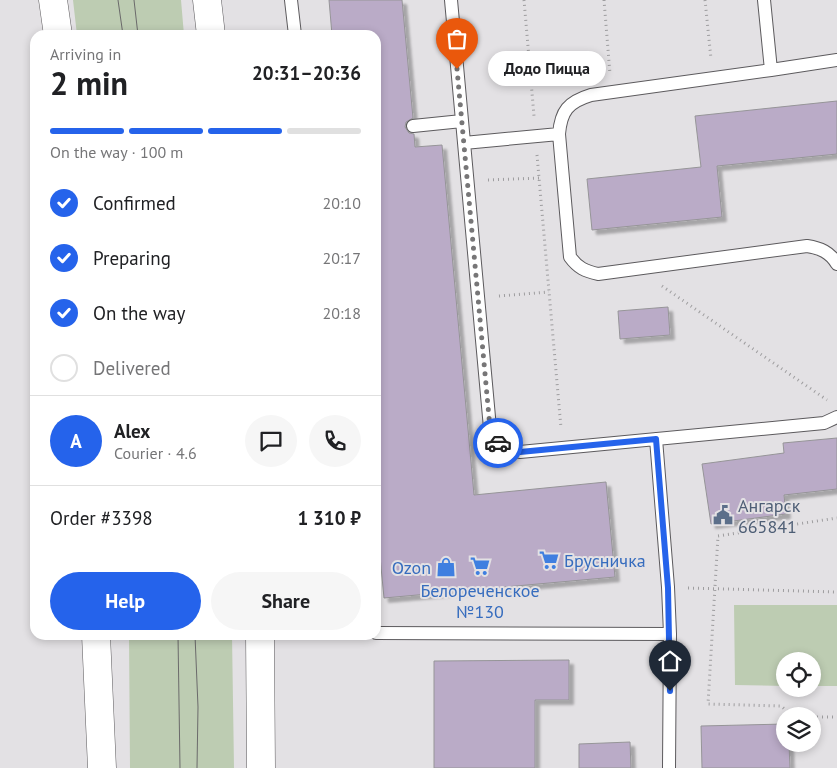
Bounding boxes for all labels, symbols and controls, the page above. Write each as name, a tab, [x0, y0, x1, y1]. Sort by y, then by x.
pin	[436, 18, 478, 69]
icon: bag	[443, 25, 471, 53]
text: Arriving in	[50, 44, 121, 64]
callout: Додо Пицца	[487, 52, 604, 86]
text: Додо Пицца	[504, 58, 590, 78]
text: 20:31–20:36	[252, 61, 361, 85]
text: 2 min	[50, 62, 128, 104]
text: On the way · 100 m	[50, 142, 183, 162]
icon: check	[50, 189, 78, 217]
text: Confirmed	[93, 191, 176, 215]
text: 20:10	[323, 193, 361, 213]
icon: check	[50, 244, 78, 272]
text: Preparing	[93, 246, 171, 270]
text: 20:17	[323, 248, 361, 268]
icon: check	[50, 299, 78, 327]
text: On the way	[93, 301, 185, 325]
text: 20:18	[323, 303, 361, 323]
text: Delivered	[93, 356, 171, 380]
button: chat	[245, 415, 297, 467]
button: phone	[309, 415, 361, 467]
courier	[473, 418, 523, 468]
text: Alex	[114, 419, 150, 443]
text: A	[70, 429, 82, 453]
icon: car	[484, 429, 512, 457]
text: Courier · 4.6	[114, 443, 197, 463]
place label: Ангарск 665841	[738, 494, 801, 538]
public building icon: Ангарск 665841	[712, 504, 734, 526]
text: Order #3398	[50, 506, 153, 530]
text: 1 310 ₽	[298, 506, 361, 530]
supermarket icon: Брусничка	[538, 549, 560, 571]
place label: Брусничка	[564, 549, 646, 572]
supermarket icon: Белореченское №130	[469, 555, 491, 577]
place label: Ozon	[392, 556, 431, 579]
shop icon: Ozon	[435, 556, 457, 578]
button: Help	[50, 572, 201, 630]
button: Share	[211, 572, 361, 630]
place label: Белореченское №130	[420, 579, 540, 623]
pin	[649, 640, 691, 691]
icon: home	[656, 647, 684, 675]
map controls	[776, 652, 821, 752]
button: locate	[776, 652, 821, 697]
button: layers	[776, 707, 821, 752]

